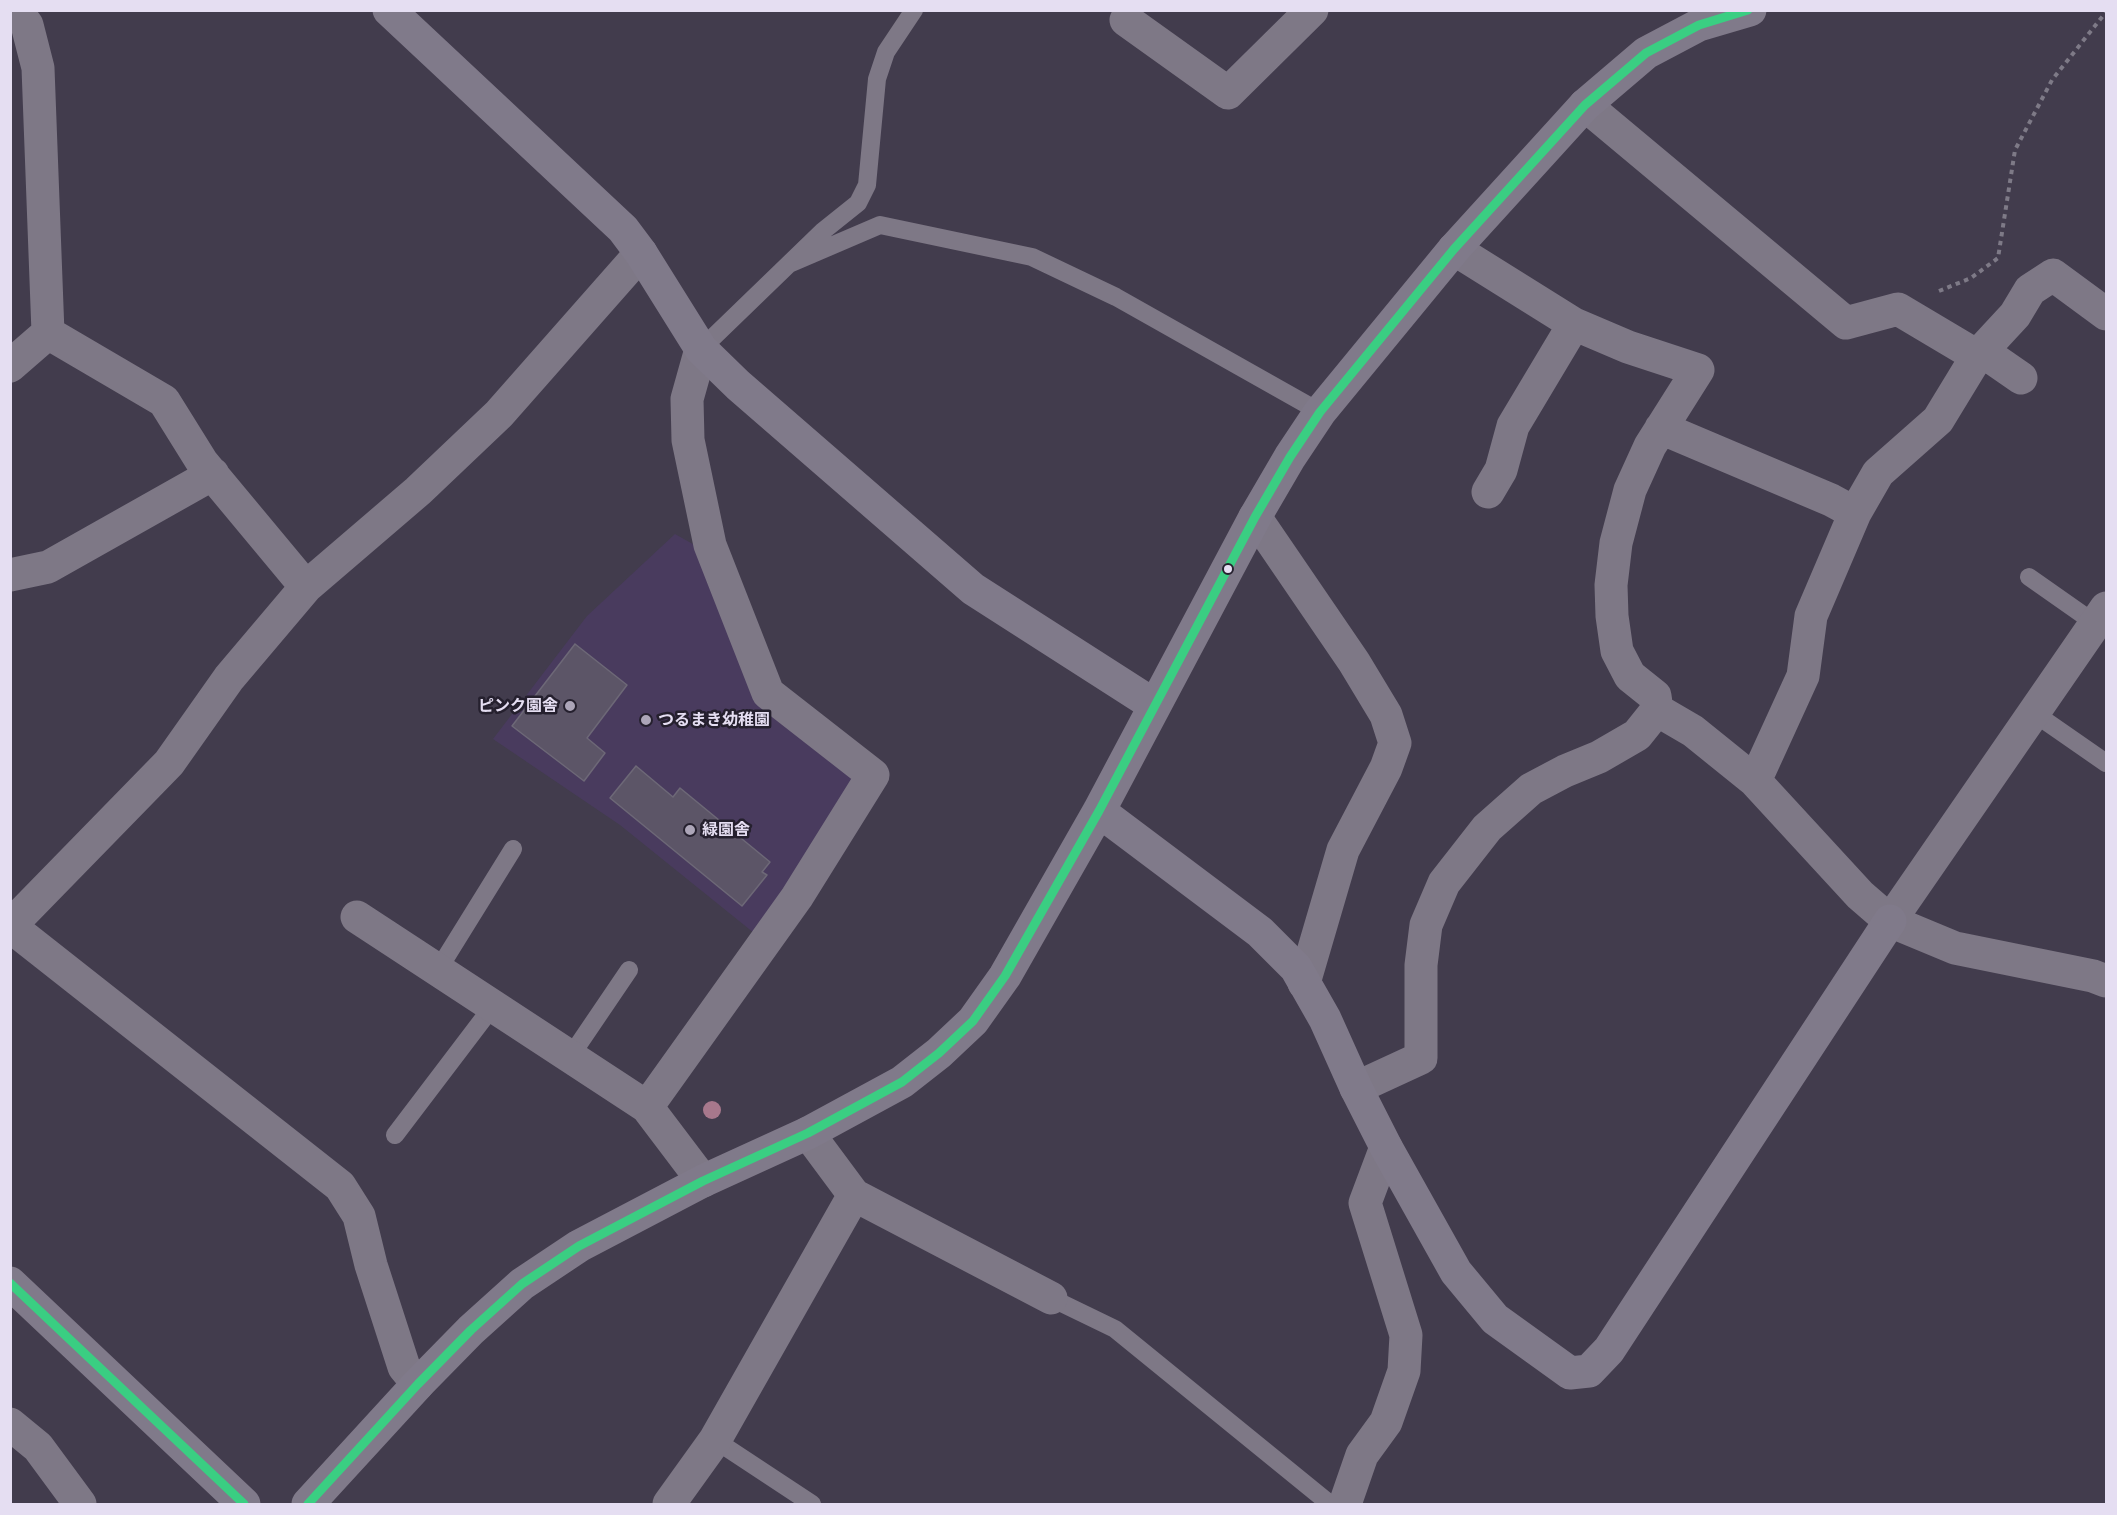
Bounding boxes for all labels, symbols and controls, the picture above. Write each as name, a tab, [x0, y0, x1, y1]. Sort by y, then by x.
unlabelled marker	[1222, 563, 1234, 575]
place label: ピンク園舎	[478, 696, 558, 716]
marker: ピンク園舎	[563, 699, 577, 713]
place label: つるまき幼稚園	[658, 710, 770, 730]
marker: つるまき幼稚園	[639, 713, 653, 727]
place label: 緑園舎	[702, 820, 750, 840]
marker: 緑園舎	[683, 823, 697, 837]

